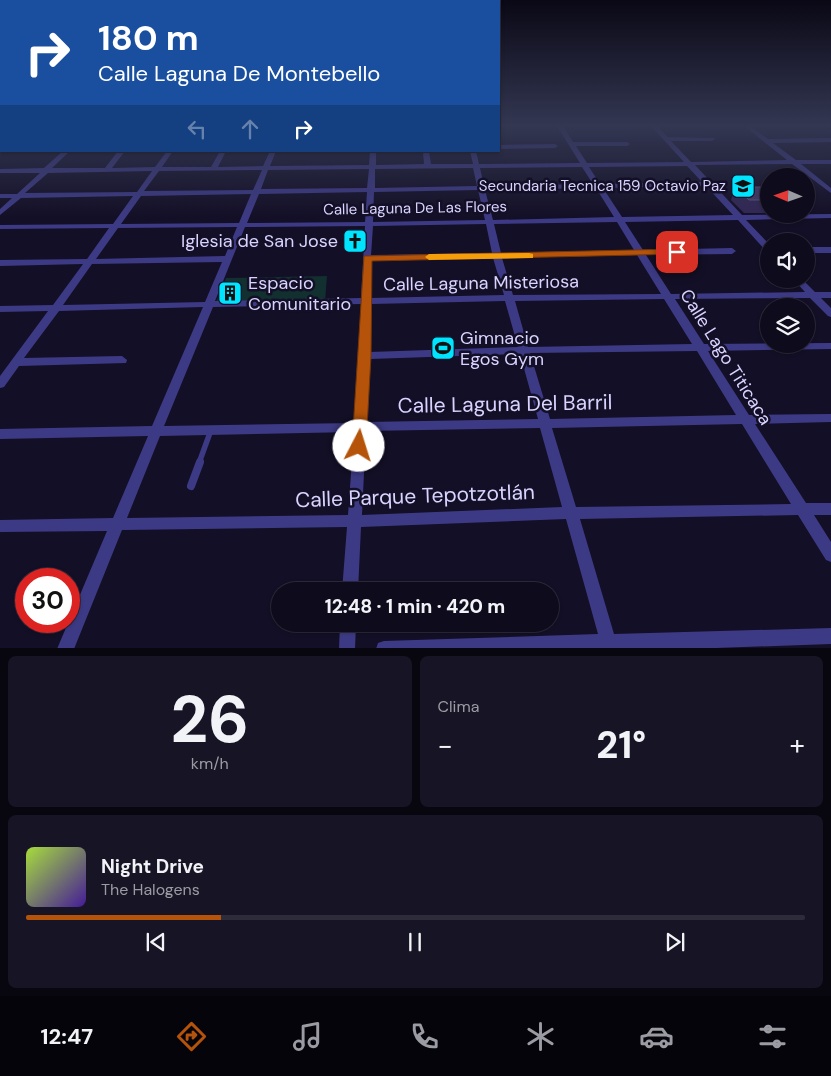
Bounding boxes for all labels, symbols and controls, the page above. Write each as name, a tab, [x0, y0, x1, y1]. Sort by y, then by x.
text: 180 m	[98, 15, 199, 61]
icon: right	[15, 20, 80, 85]
text: Calle Laguna De Montebello	[98, 59, 380, 88]
icon: left	[183, 115, 211, 143]
icon: ahead	[236, 115, 264, 143]
icon: right	[289, 115, 317, 143]
north arrow	[760, 168, 815, 222]
map controls	[760, 168, 815, 353]
school or university icon: Secundaria Tecnica 159 Octavio Paz	[730, 173, 756, 199]
place label: Secundaria Tecnica 159 Octavio Paz	[479, 176, 726, 196]
street label: Calle Laguna De Las Flores	[323, 196, 507, 220]
church icon: Iglesia de San Jose	[342, 228, 368, 254]
place label: Iglesia de San Jose	[181, 229, 338, 253]
pin	[656, 231, 698, 273]
button: sound	[760, 233, 815, 288]
icon: arrive	[663, 238, 691, 266]
street label: Calle Laguna Misteriosa	[383, 269, 579, 297]
place label: Espacio Comunitario	[248, 271, 351, 316]
building icon: Espacio Comunitario	[217, 280, 243, 306]
street label: Calle Lago Titicaca	[674, 284, 778, 430]
button: layers	[760, 298, 815, 353]
place label: Gimnacio Egos Gym	[460, 326, 544, 371]
sports icon: Gimnacio Egos Gym	[430, 335, 456, 361]
street label: Calle Laguna Del Barril	[397, 388, 613, 420]
position arrow	[332, 419, 384, 471]
street label: Calle Parque Tepotzotlán	[295, 478, 535, 514]
speed limit sign: 30	[15, 568, 80, 633]
text: 12:48 · 1 min · 420 m	[325, 594, 505, 619]
text: 26	[170, 678, 249, 762]
text: Clima	[438, 696, 479, 717]
text: 21°	[596, 720, 646, 770]
text: −	[438, 727, 453, 764]
text: +	[790, 727, 805, 764]
text: km/h	[191, 753, 229, 774]
text: Night Drive	[101, 854, 204, 879]
text: The Halogens	[101, 879, 200, 900]
icon: previous	[142, 928, 170, 956]
icon: pause	[401, 928, 429, 956]
icon: next	[661, 928, 689, 956]
icon: directions	[174, 1019, 209, 1054]
icon: music	[290, 1019, 325, 1054]
icon: phone	[407, 1019, 442, 1054]
icon: climate	[523, 1019, 558, 1054]
icon: car	[639, 1019, 674, 1054]
icon: filters	[755, 1019, 790, 1054]
text: 12:47	[41, 1022, 93, 1051]

